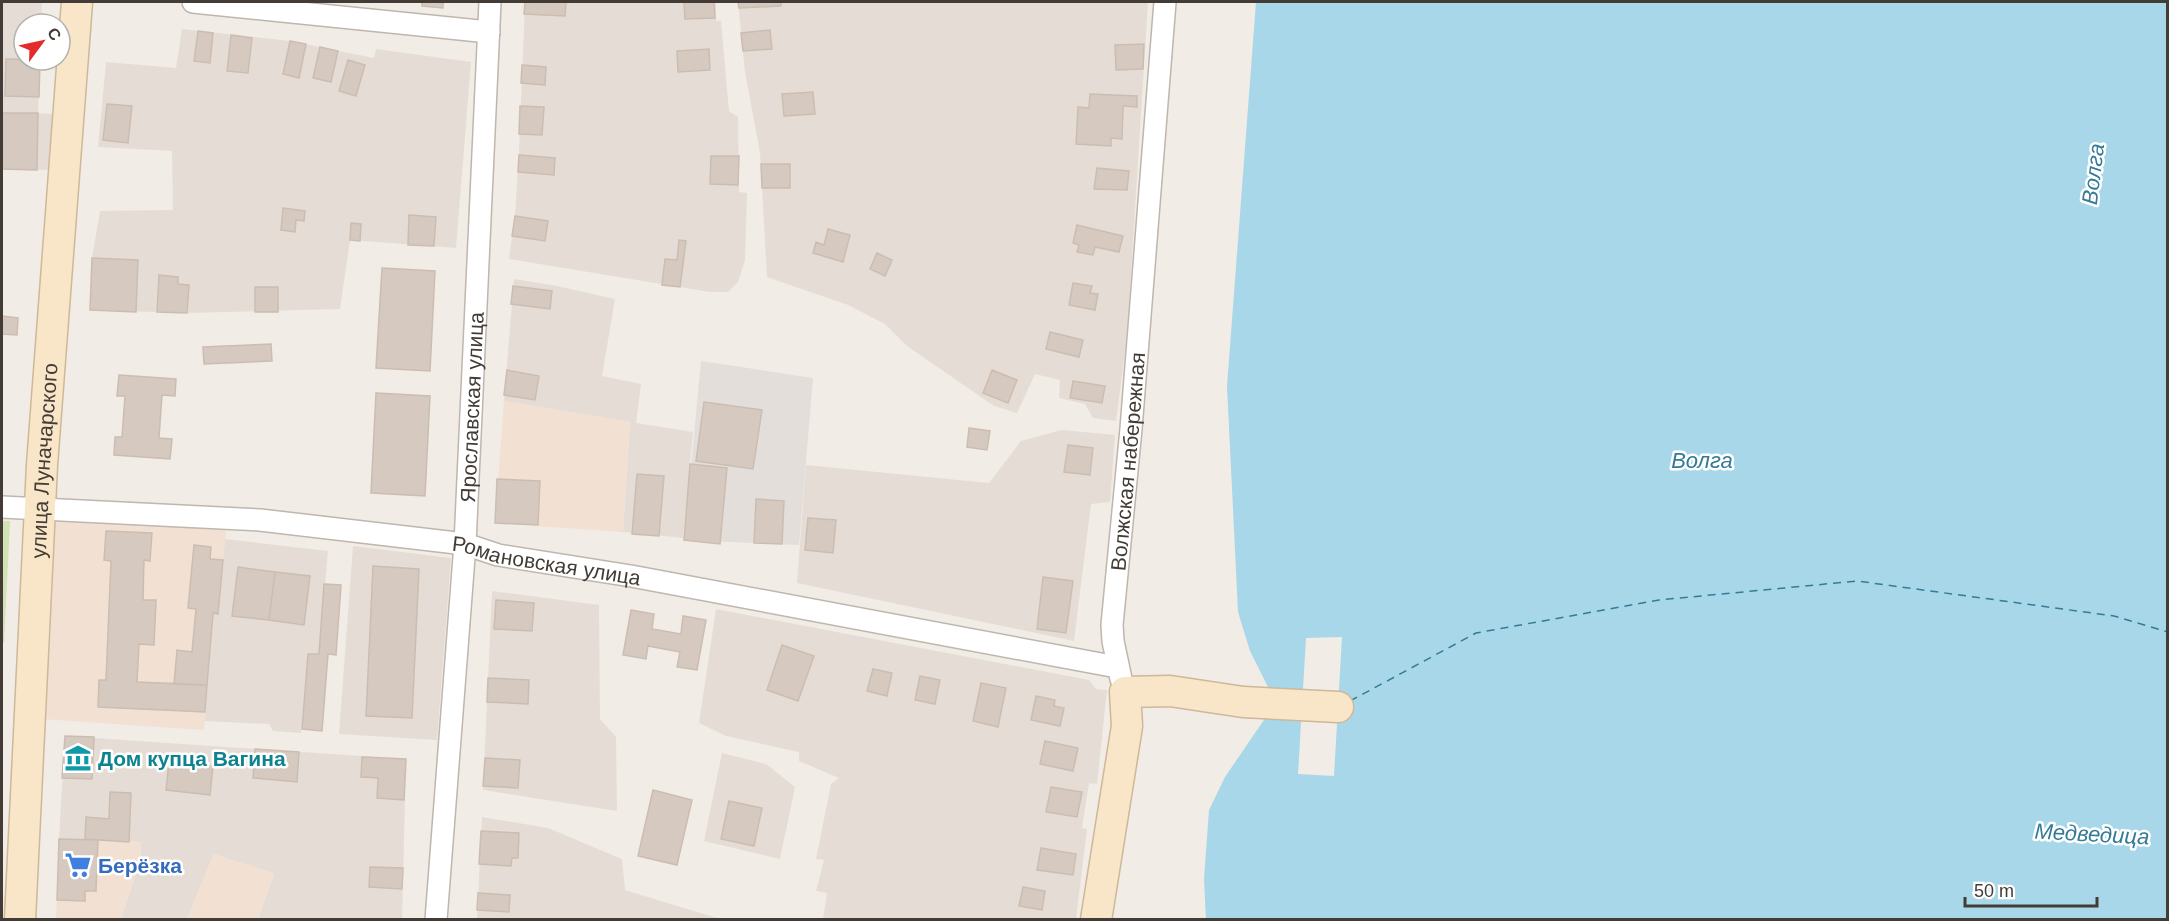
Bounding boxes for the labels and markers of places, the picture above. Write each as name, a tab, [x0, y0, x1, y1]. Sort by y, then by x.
museum icon: Дом купца Вагина	[63, 743, 93, 773]
place label: Дом купца Вагина	[98, 747, 286, 770]
supermarket icon: Берёзка	[63, 850, 93, 880]
place label: Берёзка	[98, 854, 182, 877]

